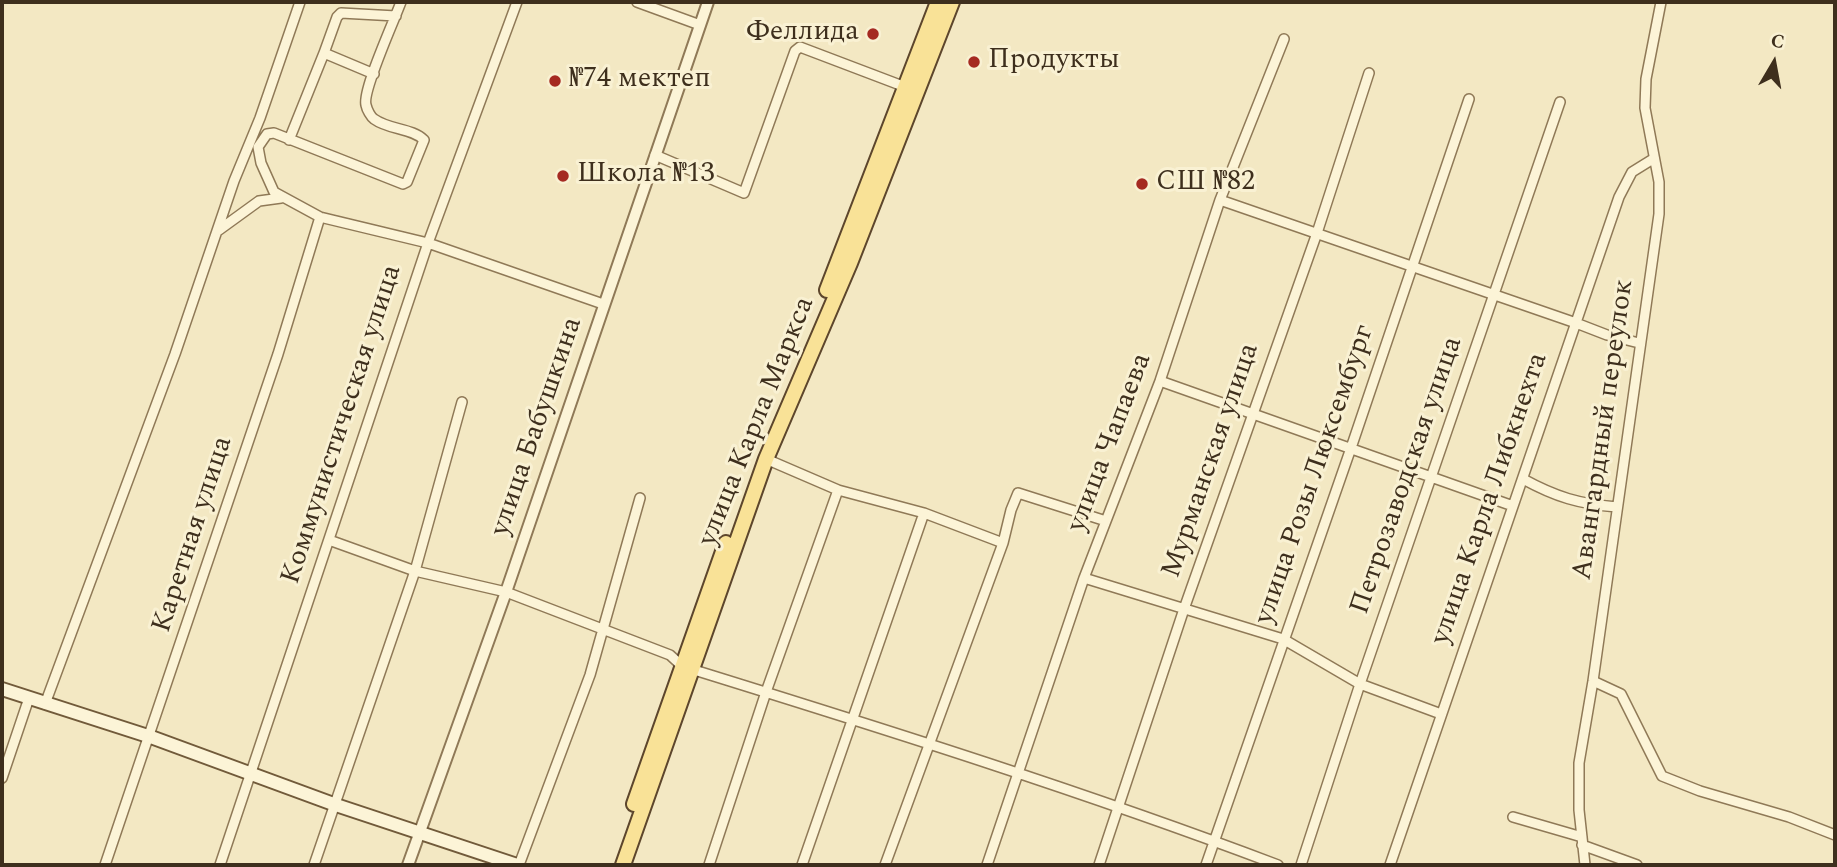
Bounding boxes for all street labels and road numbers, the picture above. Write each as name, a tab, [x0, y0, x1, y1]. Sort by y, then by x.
street label: Коммунистическая улица	[275, 261, 411, 589]
street label: Авангардный переулок	[1567, 278, 1643, 582]
street label: улица Карла Маркса	[693, 292, 823, 552]
street label: улица Бабушкина	[485, 313, 591, 541]
street label: улица Розы Люксембург	[1249, 321, 1383, 629]
street label: Петрозаводская улица	[1345, 333, 1471, 619]
street label: Мурманская улица	[1156, 339, 1268, 583]
street label: улица Чапаева	[1062, 349, 1160, 537]
street label: улица Карла Либкнехта	[1425, 349, 1557, 649]
street label: Каретная улица	[146, 433, 242, 637]

